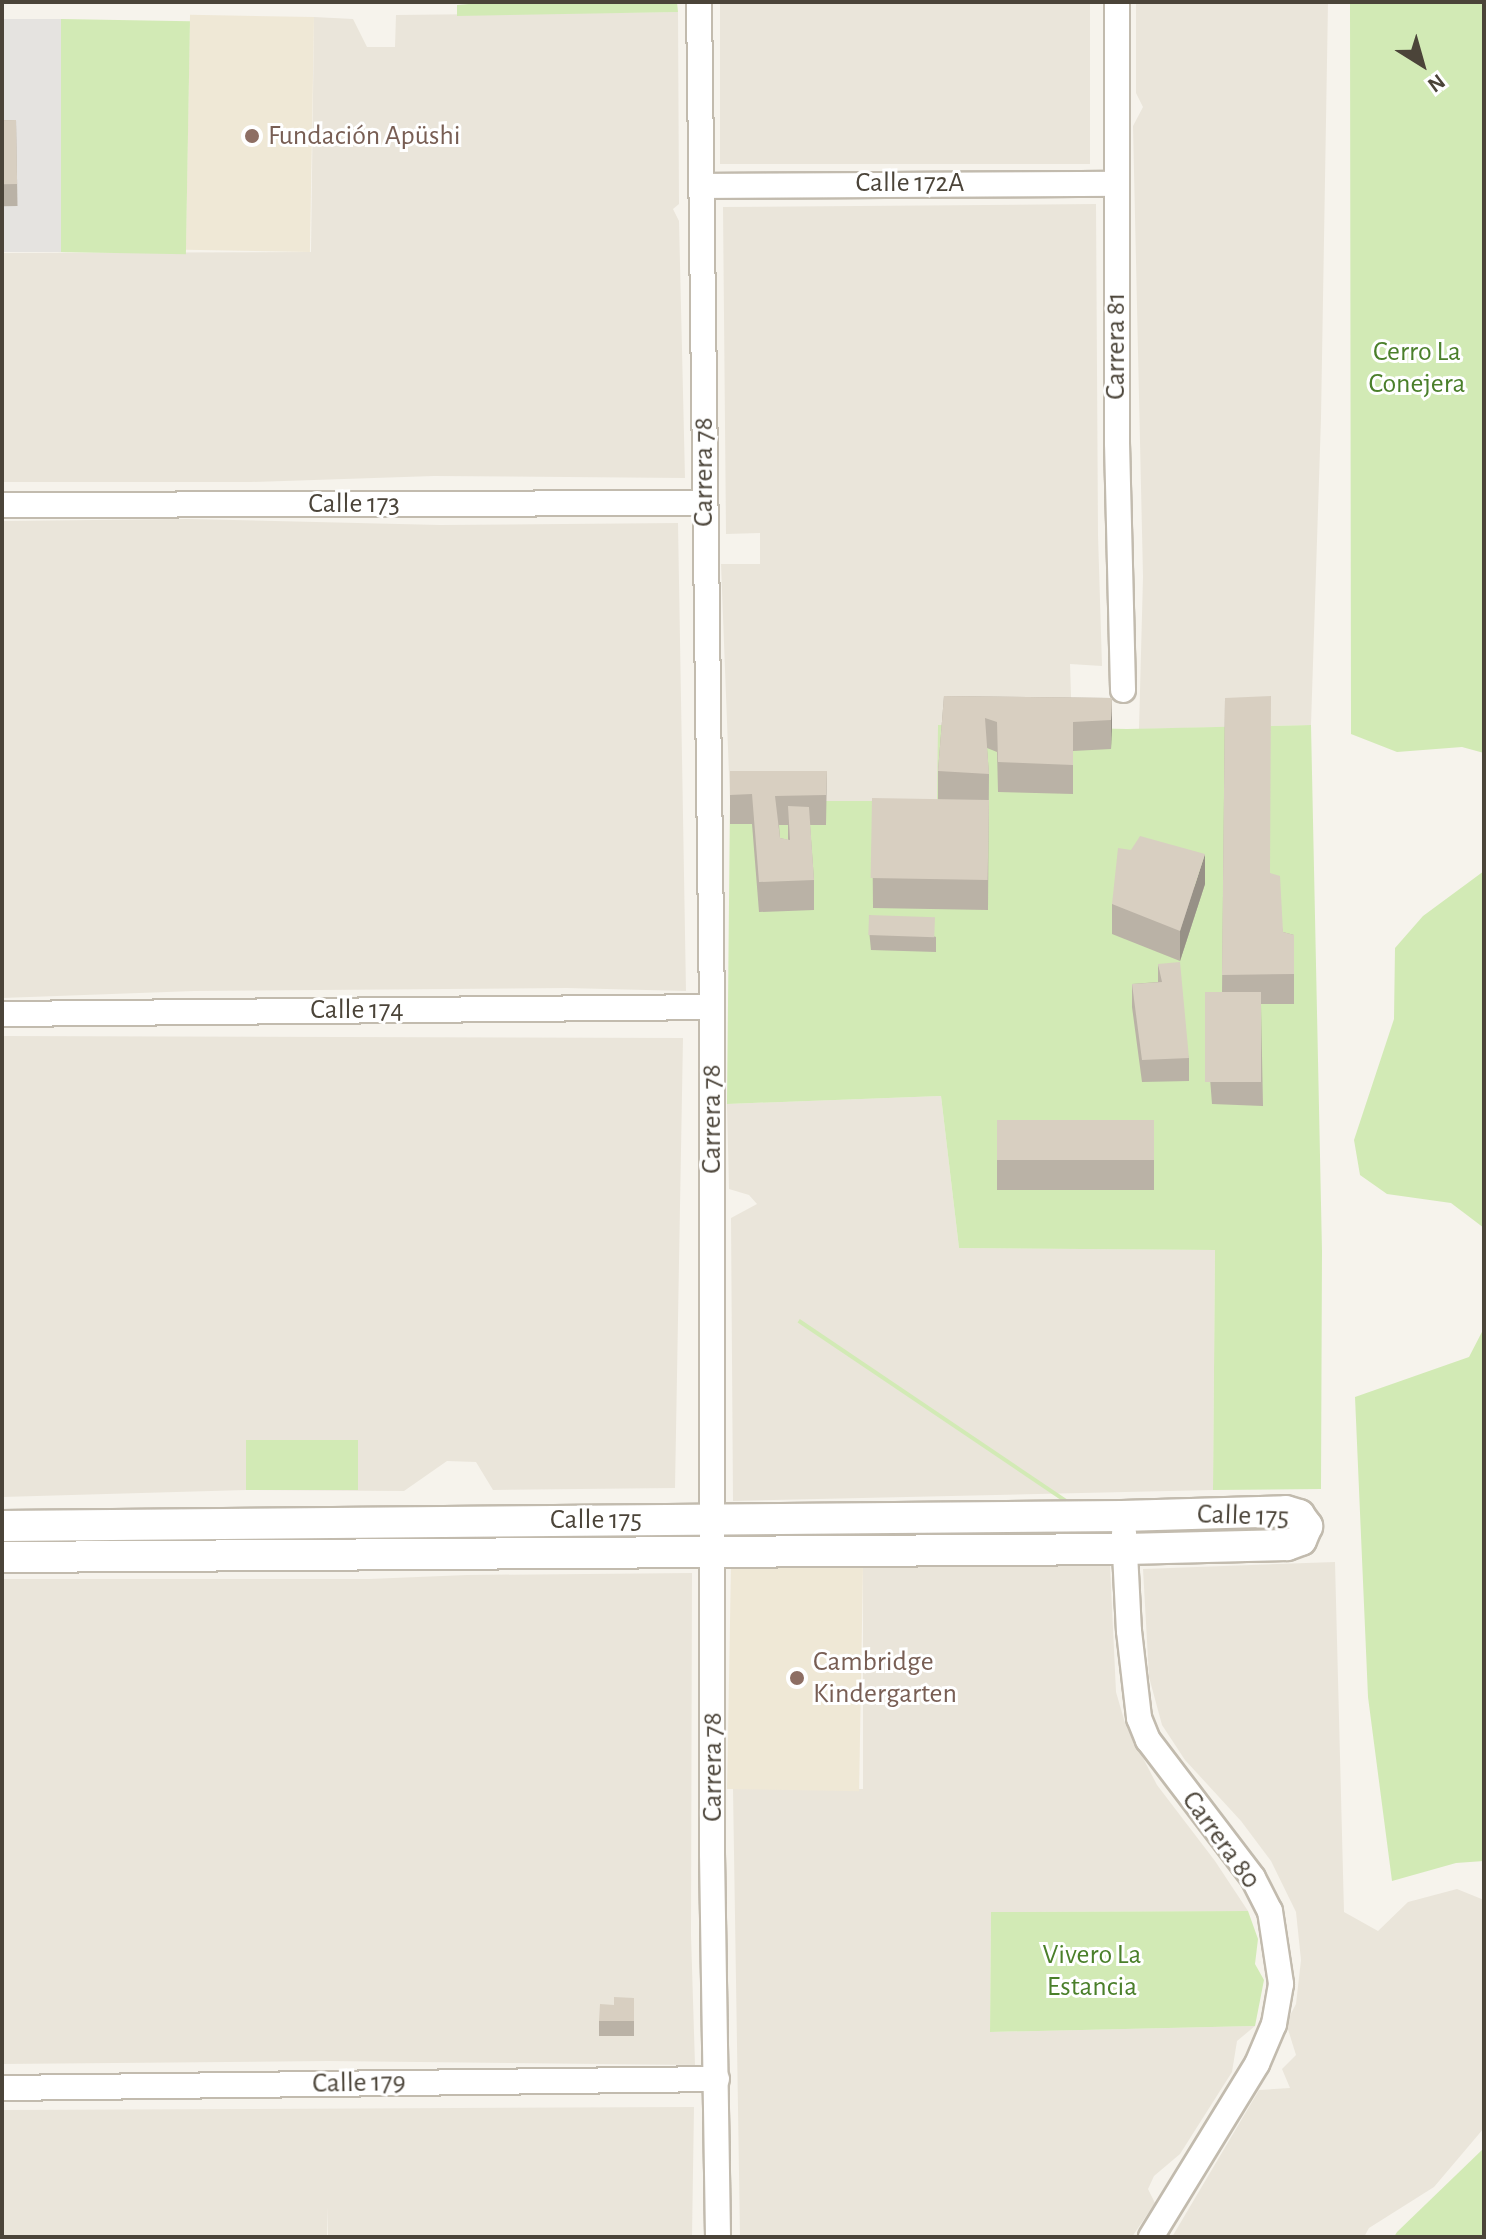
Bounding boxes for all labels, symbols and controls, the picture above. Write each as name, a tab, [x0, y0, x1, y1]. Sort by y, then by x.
north arrow	[1382, 24, 1462, 104]
text: N	[1424, 70, 1449, 97]
place label: Fundación Apüshi	[268, 119, 461, 153]
marker: Fundación Apüshi	[243, 127, 261, 145]
street label: Calle 172A	[855, 166, 965, 200]
street label: Carrera 81	[1099, 292, 1133, 400]
park label: Cerro La Conejera	[1369, 335, 1465, 401]
street label: Carrera 78	[687, 417, 721, 527]
street label: Calle 173	[308, 487, 400, 521]
street label: Calle 174	[310, 993, 404, 1027]
street label: Carrera 78	[695, 1064, 729, 1174]
street label: Calle 175	[1197, 1498, 1289, 1534]
street label: Calle 175	[550, 1503, 642, 1537]
place label: Cambridge Kindergarten	[813, 1645, 957, 1711]
marker: Cambridge Kindergarten	[788, 1669, 806, 1687]
street label: Carrera 78	[696, 1712, 730, 1822]
street label: Carrera 80	[1174, 1785, 1268, 1895]
park label: Vivero La Estancia	[1043, 1938, 1141, 2004]
street label: Calle 179	[312, 2065, 406, 2101]

